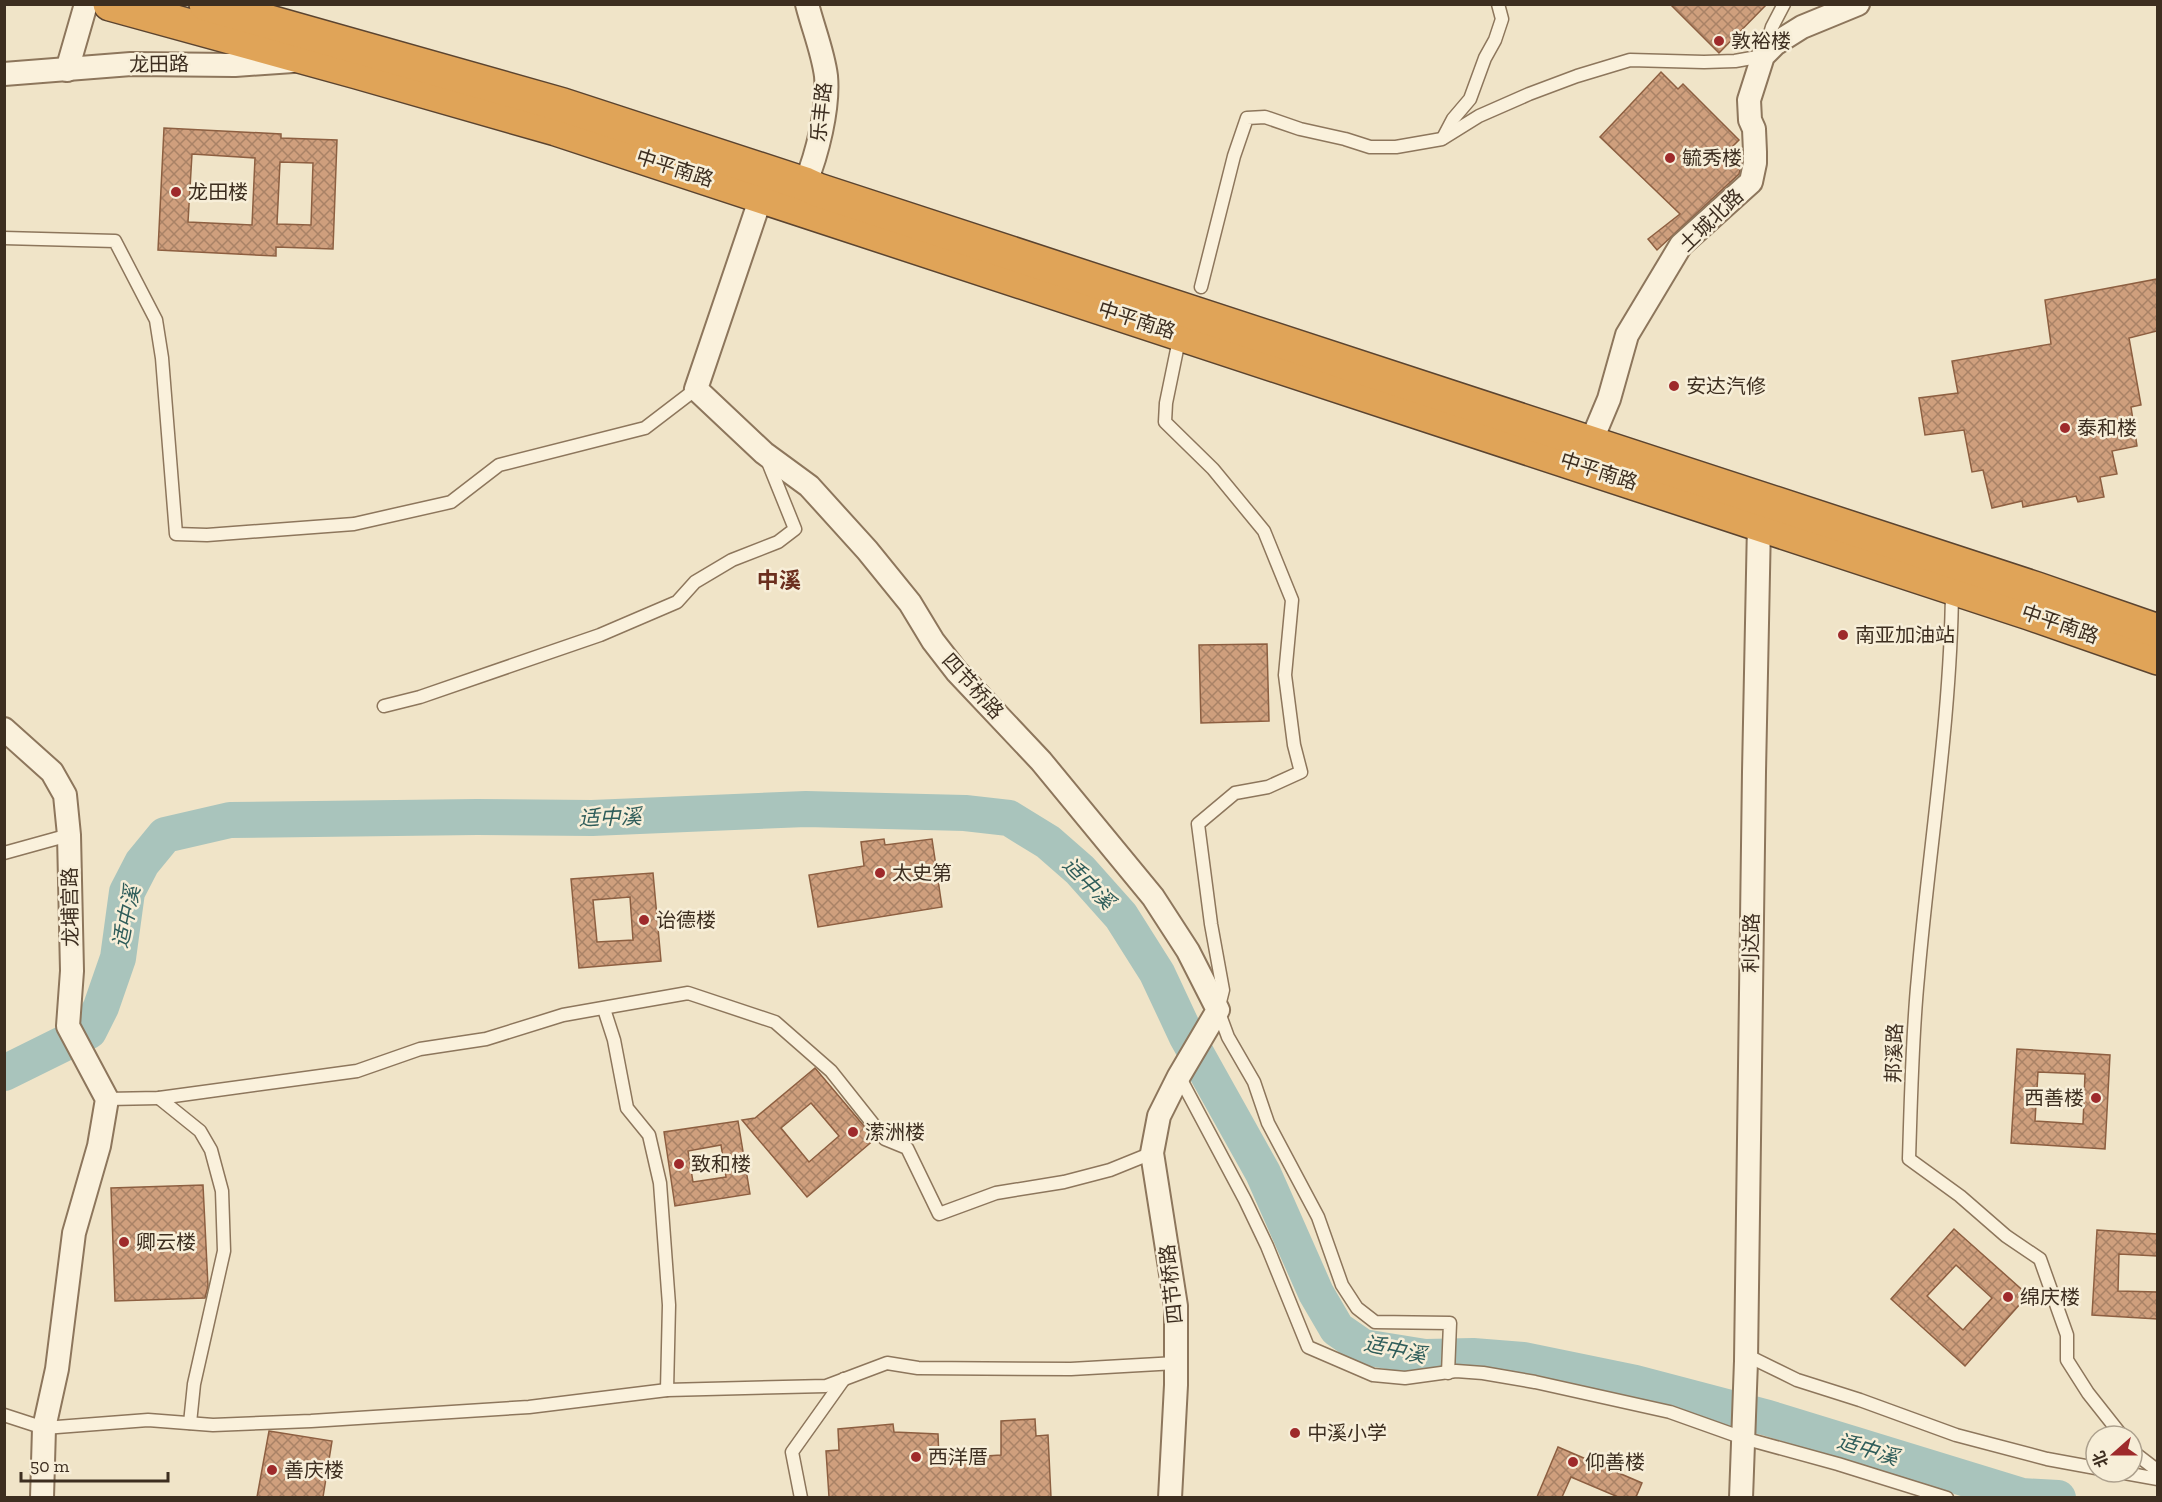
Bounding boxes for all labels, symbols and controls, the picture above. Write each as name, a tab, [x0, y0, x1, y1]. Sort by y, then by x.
place label: 敦裕楼	[1731, 29, 1791, 53]
marker: 敦裕楼	[1712, 34, 1726, 48]
street label: 龙田路	[129, 51, 189, 77]
street label: 乐丰路	[806, 81, 836, 143]
street label: 中平南路	[633, 144, 717, 192]
place label: 毓秀楼	[1682, 146, 1742, 170]
marker: 毓秀楼	[1663, 151, 1677, 165]
place label: 龙田楼	[188, 180, 248, 204]
street label: 土城北路	[1674, 184, 1748, 256]
marker: 龙田楼	[169, 185, 183, 199]
street label: 中平南路	[1095, 296, 1179, 344]
place label: 安达汽修	[1686, 374, 1766, 398]
marker: 安达汽修	[1667, 379, 1681, 393]
place label: 泰和楼	[2077, 416, 2137, 440]
marker: 泰和楼	[2058, 421, 2072, 435]
street label: 中平南路	[1557, 447, 1641, 495]
district label: 中溪	[757, 567, 801, 594]
street label: 中平南路	[2018, 600, 2102, 648]
place label: 南亚加油站	[1855, 623, 1955, 647]
marker: 南亚加油站	[1836, 628, 1850, 642]
street label: 四节桥路	[937, 648, 1009, 724]
water label: 适中溪	[578, 803, 644, 831]
water label: 适中溪	[1058, 852, 1122, 916]
place label: 太史第	[892, 861, 952, 885]
marker: 太史第	[873, 866, 887, 880]
street label: 龙埔宫路	[57, 867, 83, 947]
water label: 适中溪	[107, 882, 145, 950]
place label: 诒德楼	[656, 908, 716, 932]
marker: 诒德楼	[637, 913, 651, 927]
street label: 利达路	[1738, 913, 1764, 973]
street label: 邦溪路	[1881, 1023, 1907, 1083]
place label: 西善楼	[2024, 1086, 2084, 1110]
marker: 西善楼	[2089, 1091, 2103, 1105]
place label: 潆洲楼	[865, 1120, 925, 1144]
marker: 潆洲楼	[846, 1125, 860, 1139]
place label: 致和楼	[691, 1152, 751, 1176]
marker: 致和楼	[672, 1157, 686, 1171]
place label: 卿云楼	[136, 1230, 196, 1254]
marker: 卿云楼	[117, 1235, 131, 1249]
street label: 四节桥路	[1155, 1243, 1187, 1325]
place label: 绵庆楼	[2020, 1285, 2080, 1309]
marker: 绵庆楼	[2001, 1290, 2015, 1304]
water label: 适中溪	[1362, 1330, 1430, 1368]
place label: 中溪小学	[1307, 1421, 1387, 1445]
north arrow	[2084, 1424, 2144, 1484]
marker: 中溪小学	[1288, 1426, 1302, 1440]
water label: 适中溪	[1834, 1428, 1904, 1471]
scale bar	[21, 1445, 168, 1483]
place label: 西洋厝	[928, 1445, 988, 1469]
text: 北	[2089, 1448, 2112, 1470]
marker: 西洋厝	[909, 1450, 923, 1464]
place label: 仰善楼	[1585, 1450, 1645, 1474]
text: 50 m	[30, 1455, 70, 1477]
marker: 仰善楼	[1566, 1455, 1580, 1469]
place label: 善庆楼	[284, 1458, 344, 1482]
marker: 善庆楼	[265, 1463, 279, 1477]

